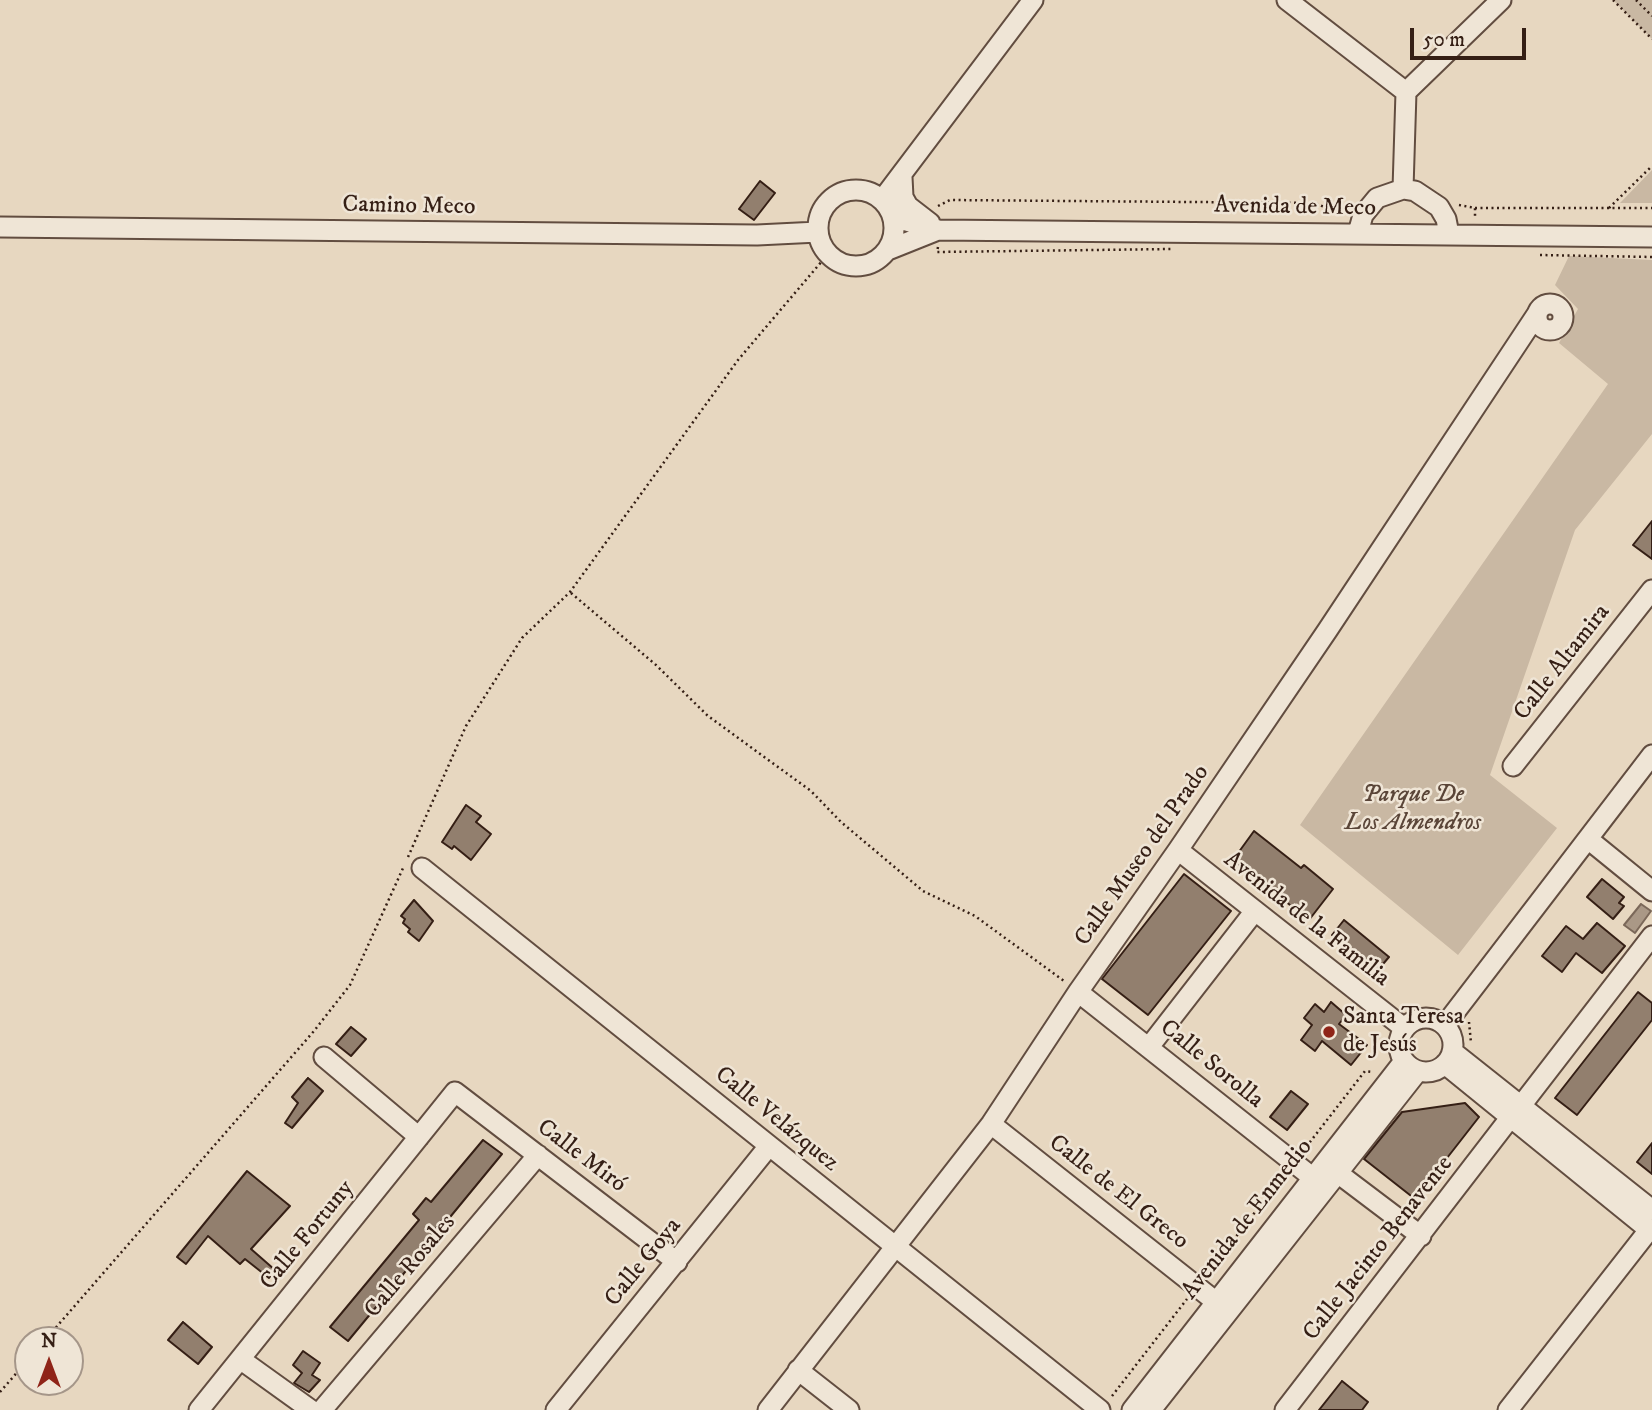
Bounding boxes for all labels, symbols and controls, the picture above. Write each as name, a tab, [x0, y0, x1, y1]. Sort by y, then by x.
scale bar	[1414, 14, 1530, 58]
text: 50 m	[1423, 27, 1465, 53]
street label: Camino Meco	[342, 191, 476, 223]
street label: Avenida de Meco	[1214, 192, 1376, 224]
street label: Calle Altamira	[1509, 599, 1617, 727]
street label: Calle Museo del Prado	[1070, 760, 1216, 952]
park label: Parque De Los Almendros	[1345, 782, 1481, 838]
street label: Avenida de la Familia	[1217, 846, 1395, 994]
place label: Santa Teresa de Jesús	[1343, 1004, 1464, 1060]
street label: Calle Sorolla	[1153, 1015, 1269, 1115]
marker: Santa Teresa de Jesús	[1321, 1024, 1337, 1040]
street label: Calle Velázquez	[708, 1061, 844, 1179]
street label: Calle Miró	[531, 1114, 631, 1200]
street label: Calle de El Greco	[1042, 1129, 1194, 1257]
street label: Avenida de Enmedio	[1176, 1134, 1320, 1306]
street label: Calle Jacinto Benavente	[1298, 1151, 1460, 1347]
street label: Calle Fortuny	[255, 1175, 361, 1297]
street label: Calle Rosales	[359, 1209, 463, 1325]
street label: Calle Goya	[600, 1213, 688, 1313]
north arrow	[14, 1326, 84, 1396]
text: N	[41, 1330, 57, 1353]

